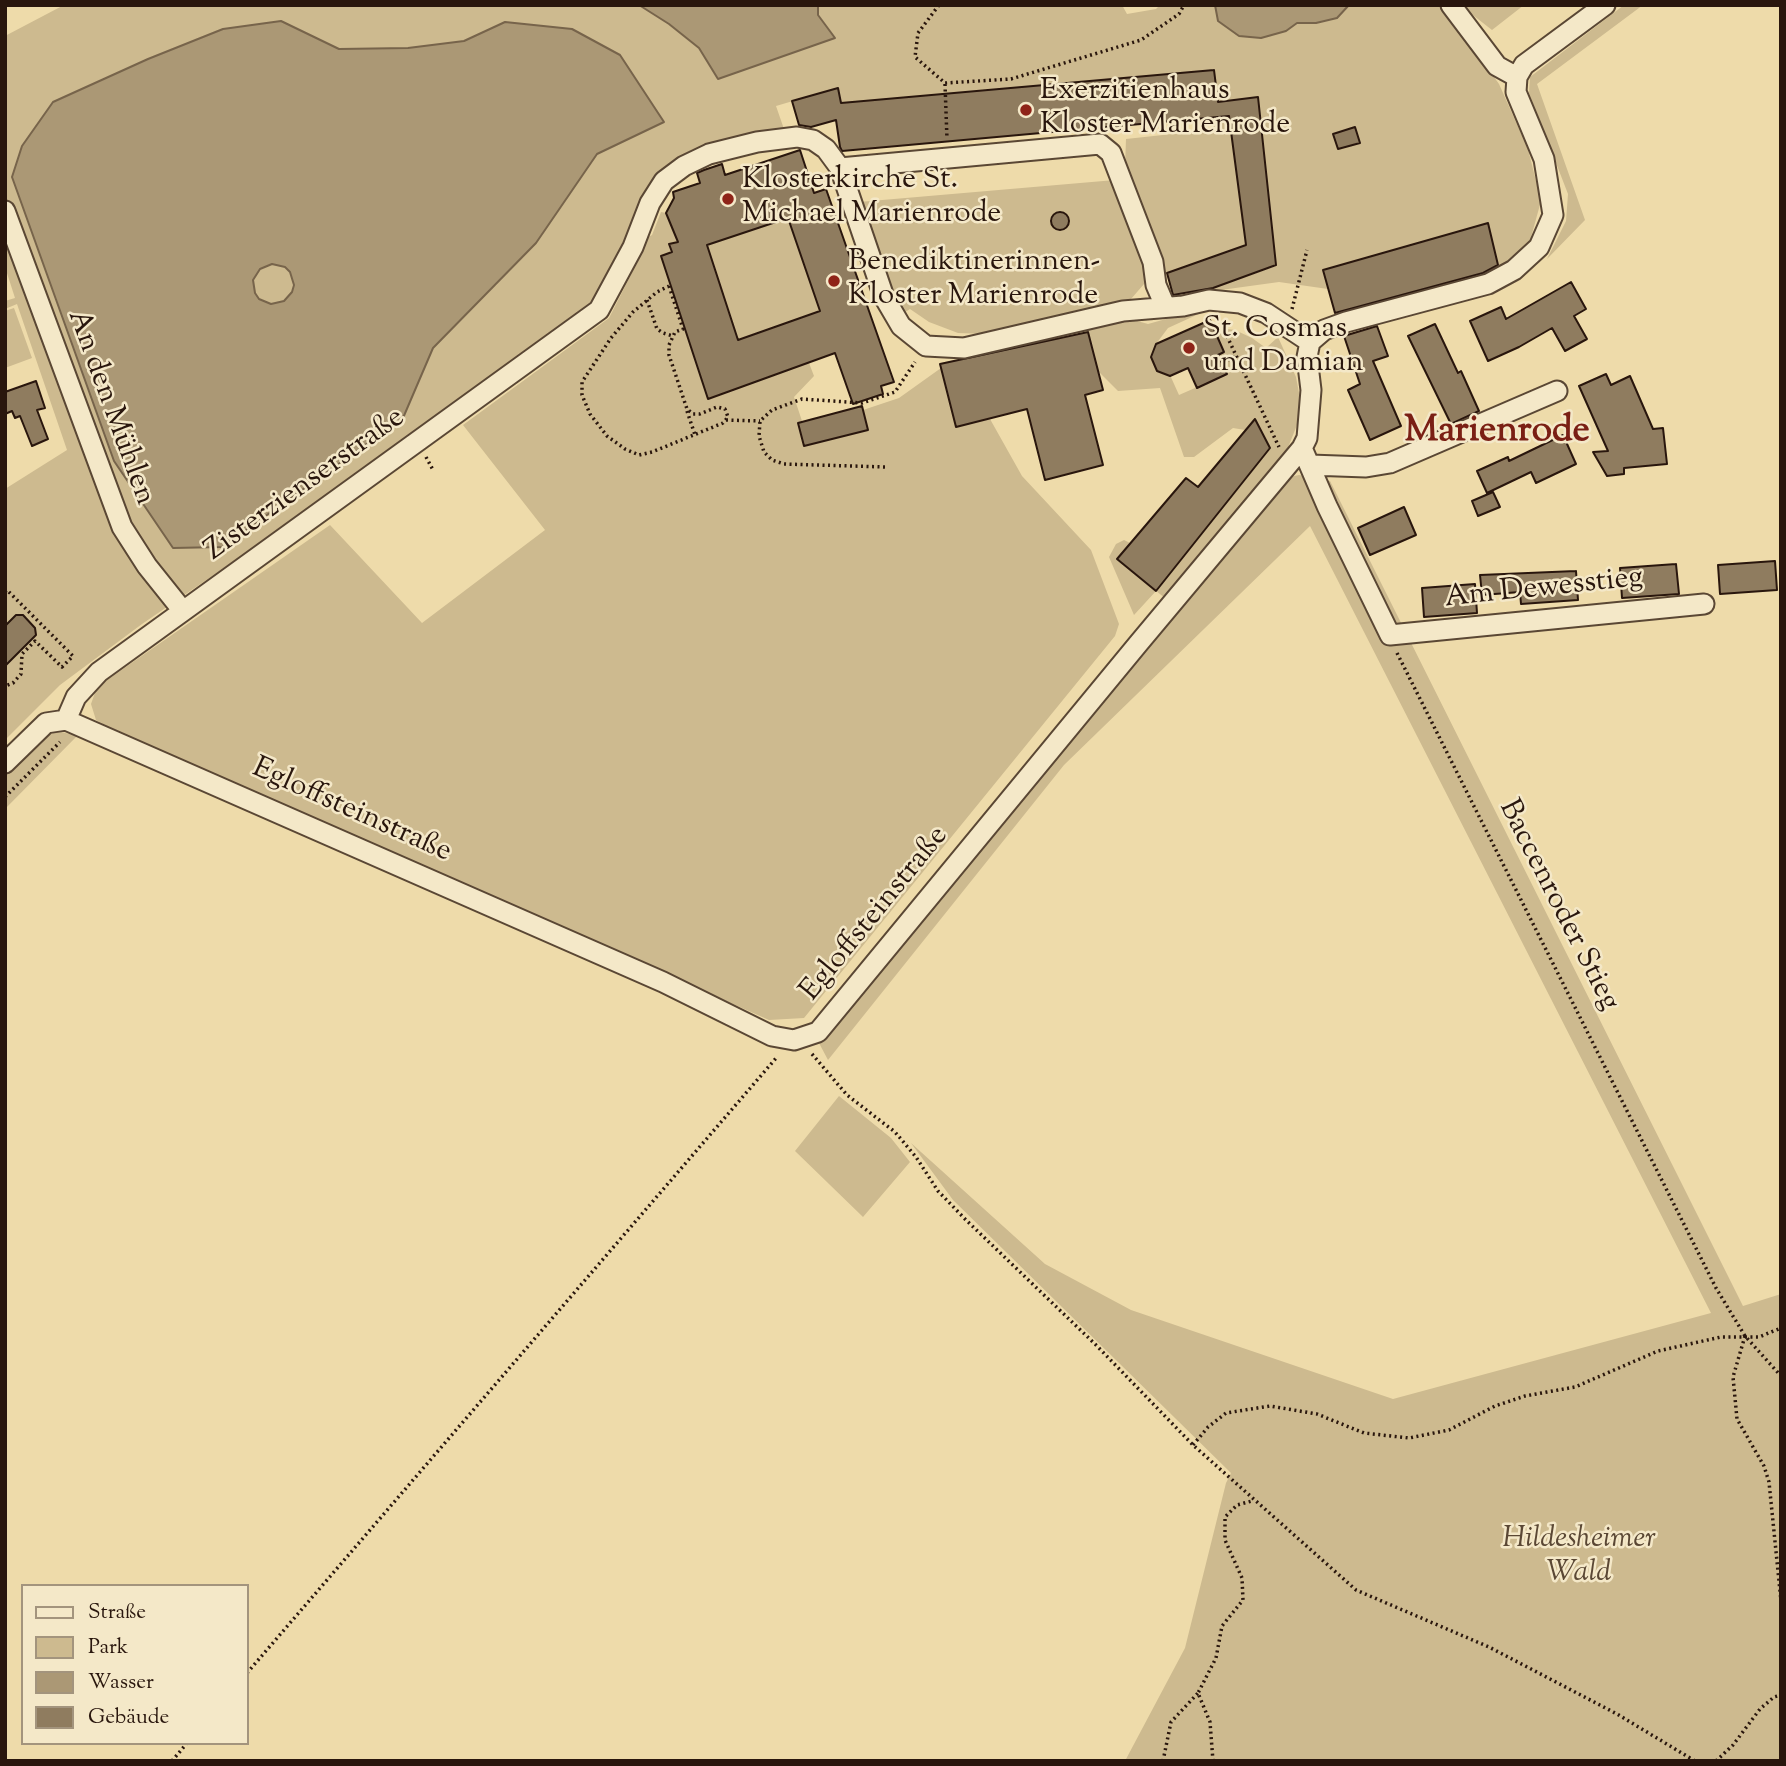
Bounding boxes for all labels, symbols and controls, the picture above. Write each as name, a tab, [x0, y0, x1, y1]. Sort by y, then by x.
place label: Exerzitienhaus Kloster Marienrode	[1040, 75, 1290, 146]
marker: Exerzitienhaus Kloster Marienrode	[1018, 102, 1034, 118]
place label: Klosterkirche St. Michael Marienrode	[742, 164, 1001, 234]
marker: Klosterkirche St. Michael Marienrode	[720, 191, 736, 207]
place label: Benediktinerinnen- Kloster Marienrode	[848, 246, 1101, 316]
marker: Benediktinerinnen- Kloster Marienrode	[826, 273, 842, 289]
street label: An den Mühlen	[57, 306, 161, 510]
place label: St. Cosmas und Damian	[1203, 313, 1364, 384]
marker: St. Cosmas und Damian	[1181, 340, 1197, 356]
street label: Zisterzienserstraße	[199, 401, 413, 571]
district label: Marienrode	[1404, 412, 1590, 456]
street label: Am Dewesstieg	[1443, 562, 1645, 618]
street label: Egloffsteinstraße	[246, 752, 456, 872]
street label: Baccenroder Stieg	[1488, 795, 1626, 1017]
street label: Egloffsteinstraße	[794, 820, 958, 1010]
park label: Hildesheimer Wald	[1502, 1523, 1656, 1594]
legend	[21, 1584, 248, 1745]
text: Straße	[88, 1598, 146, 1628]
text: Park	[88, 1633, 128, 1663]
text: Wasser	[88, 1668, 154, 1698]
text: Gebäude	[88, 1703, 169, 1733]

